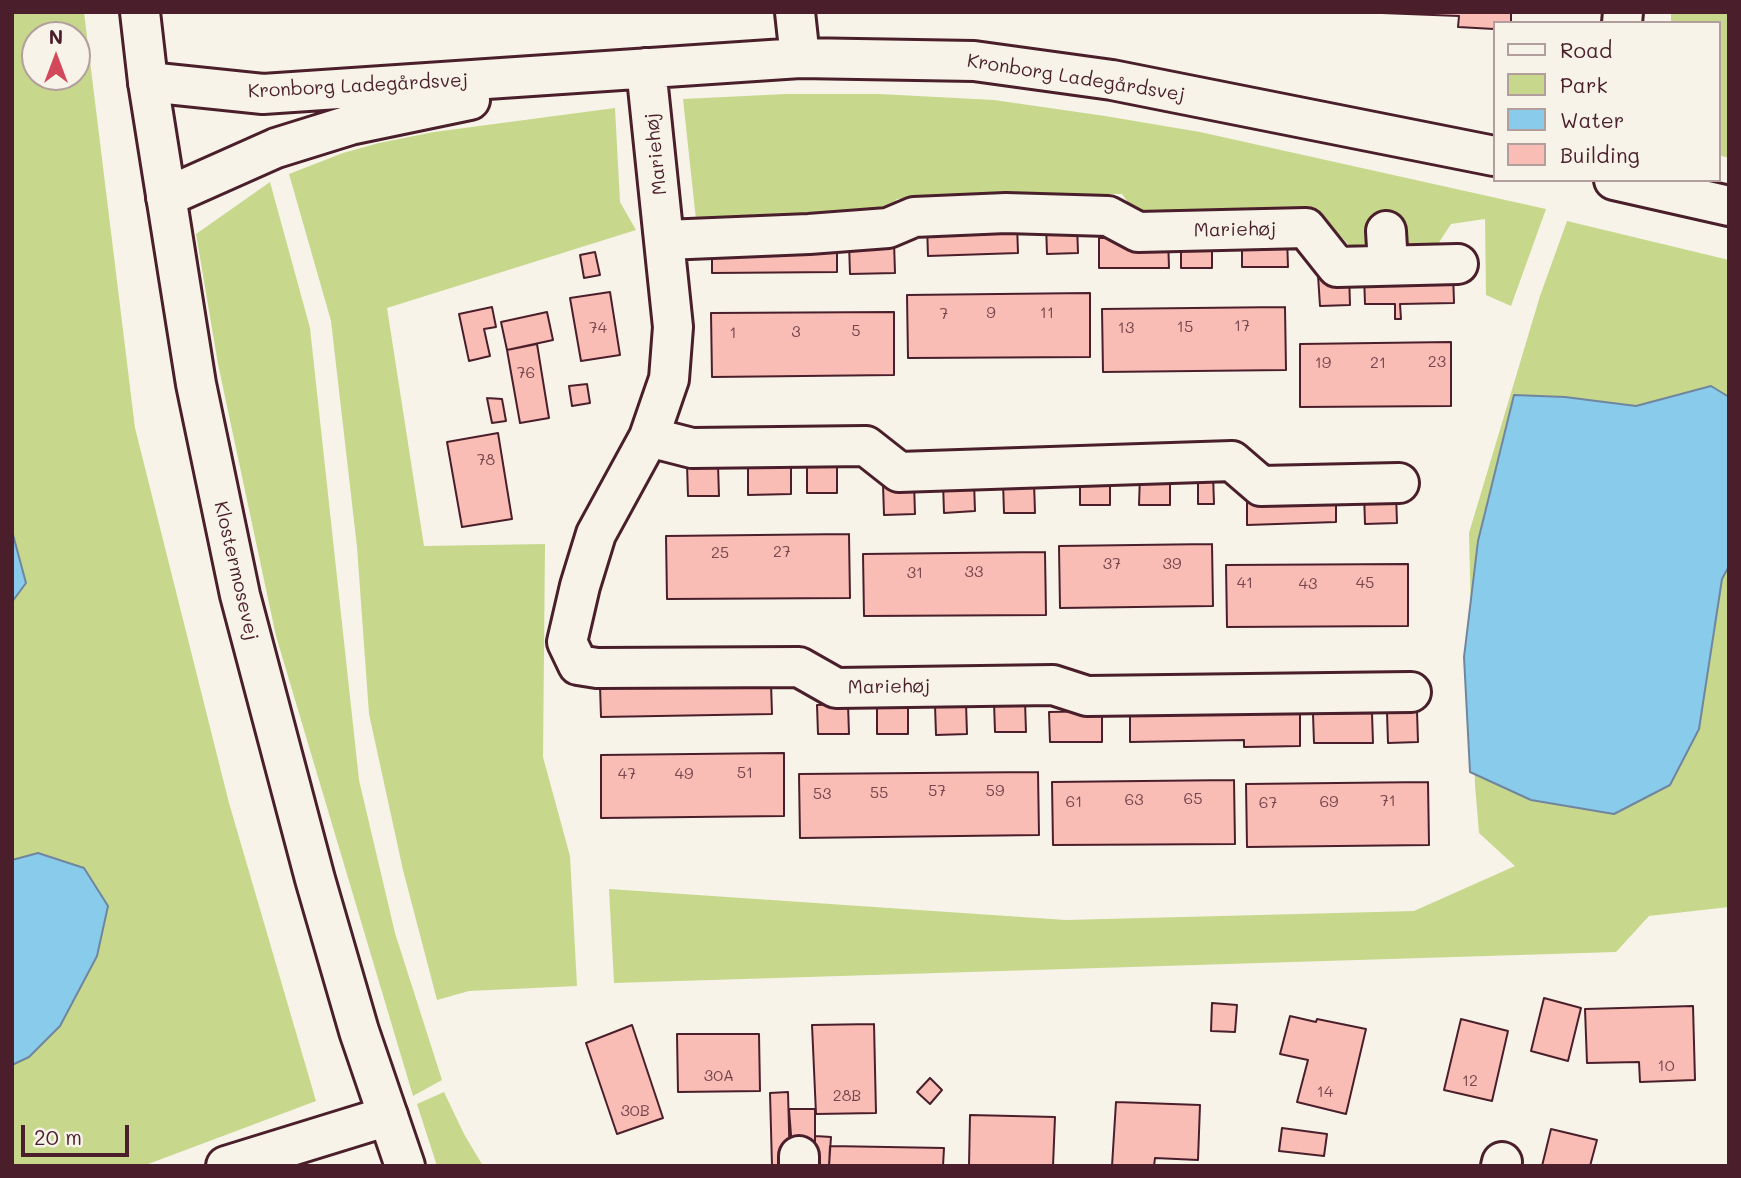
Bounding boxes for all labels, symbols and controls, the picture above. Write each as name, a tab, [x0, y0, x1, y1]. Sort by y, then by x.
north arrow	[21, 21, 91, 91]
legend	[1492, 21, 1720, 182]
text: N	[49, 24, 63, 49]
text: Road	[1560, 36, 1612, 63]
street label: Kronborg Ladegårdsvej	[965, 50, 1187, 106]
street label: Kronborg Ladegårdsvej	[247, 69, 469, 103]
text: Park	[1560, 71, 1608, 98]
text: Water	[1560, 106, 1624, 133]
street label: Mariehøj	[640, 112, 672, 196]
text: Building	[1560, 141, 1640, 168]
street label: Mariehøj	[1194, 218, 1276, 242]
house number: 9	[986, 303, 996, 323]
house number: 11	[1040, 303, 1054, 323]
house number: 7	[940, 304, 948, 324]
house number: 17	[1234, 316, 1250, 336]
house number: 15	[1177, 317, 1193, 337]
house number: 74	[589, 318, 607, 338]
house number: 13	[1118, 318, 1134, 338]
house number: 5	[851, 321, 861, 341]
house number: 3	[791, 322, 801, 342]
house number: 1	[729, 323, 737, 343]
house number: 23	[1428, 352, 1446, 372]
house number: 19	[1315, 353, 1331, 373]
house number: 21	[1370, 353, 1386, 373]
house number: 76	[517, 363, 535, 383]
house number: 78	[477, 450, 495, 470]
street label: Klostermosevej	[209, 499, 263, 643]
house number: 27	[773, 542, 791, 562]
house number: 25	[711, 543, 729, 563]
house number: 37	[1103, 554, 1121, 574]
house number: 39	[1163, 554, 1181, 574]
house number: 33	[965, 562, 983, 582]
house number: 31	[907, 563, 923, 583]
house number: 41	[1237, 573, 1253, 593]
house number: 45	[1356, 573, 1374, 593]
house number: 43	[1299, 574, 1317, 594]
street label: Mariehøj	[848, 675, 930, 699]
house number: 51	[737, 763, 753, 783]
house number: 47	[618, 764, 636, 784]
house number: 49	[675, 764, 693, 784]
house number: 57	[928, 781, 946, 801]
house number: 59	[986, 781, 1004, 801]
house number: 55	[870, 783, 888, 803]
house number: 53	[813, 784, 831, 804]
house number: 65	[1184, 789, 1202, 809]
house number: 63	[1124, 790, 1144, 810]
house number: 71	[1380, 791, 1396, 811]
house number: 61	[1066, 792, 1082, 812]
house number: 69	[1319, 792, 1339, 812]
house number: 67	[1259, 793, 1277, 813]
house number: 10	[1657, 1056, 1675, 1076]
house number: 30A	[704, 1066, 734, 1086]
house number: 12	[1462, 1071, 1478, 1091]
house number: 14	[1317, 1082, 1333, 1102]
house number: 28B	[833, 1086, 861, 1106]
house number: 30B	[620, 1101, 650, 1121]
scale bar	[24, 1112, 133, 1156]
text: 20 m	[34, 1123, 82, 1150]

